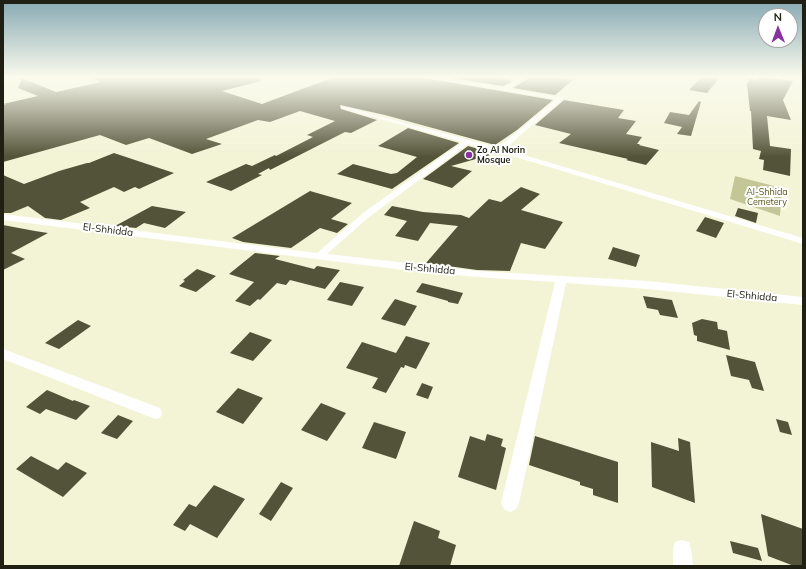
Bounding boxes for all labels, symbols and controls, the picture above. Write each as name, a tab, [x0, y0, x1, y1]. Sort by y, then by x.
north arrow	[758, 8, 798, 48]
text: N	[774, 10, 782, 24]
place label: Zo Al Norin Mosque	[477, 145, 525, 166]
marker: Zo Al Norin Mosque	[464, 150, 474, 160]
park label: Al-Shhida Cemetery	[746, 187, 788, 208]
street label: El-Shhidda	[82, 221, 134, 239]
street label: El-Shhidda	[404, 261, 456, 277]
street label: El-Shhidda	[726, 288, 778, 304]

